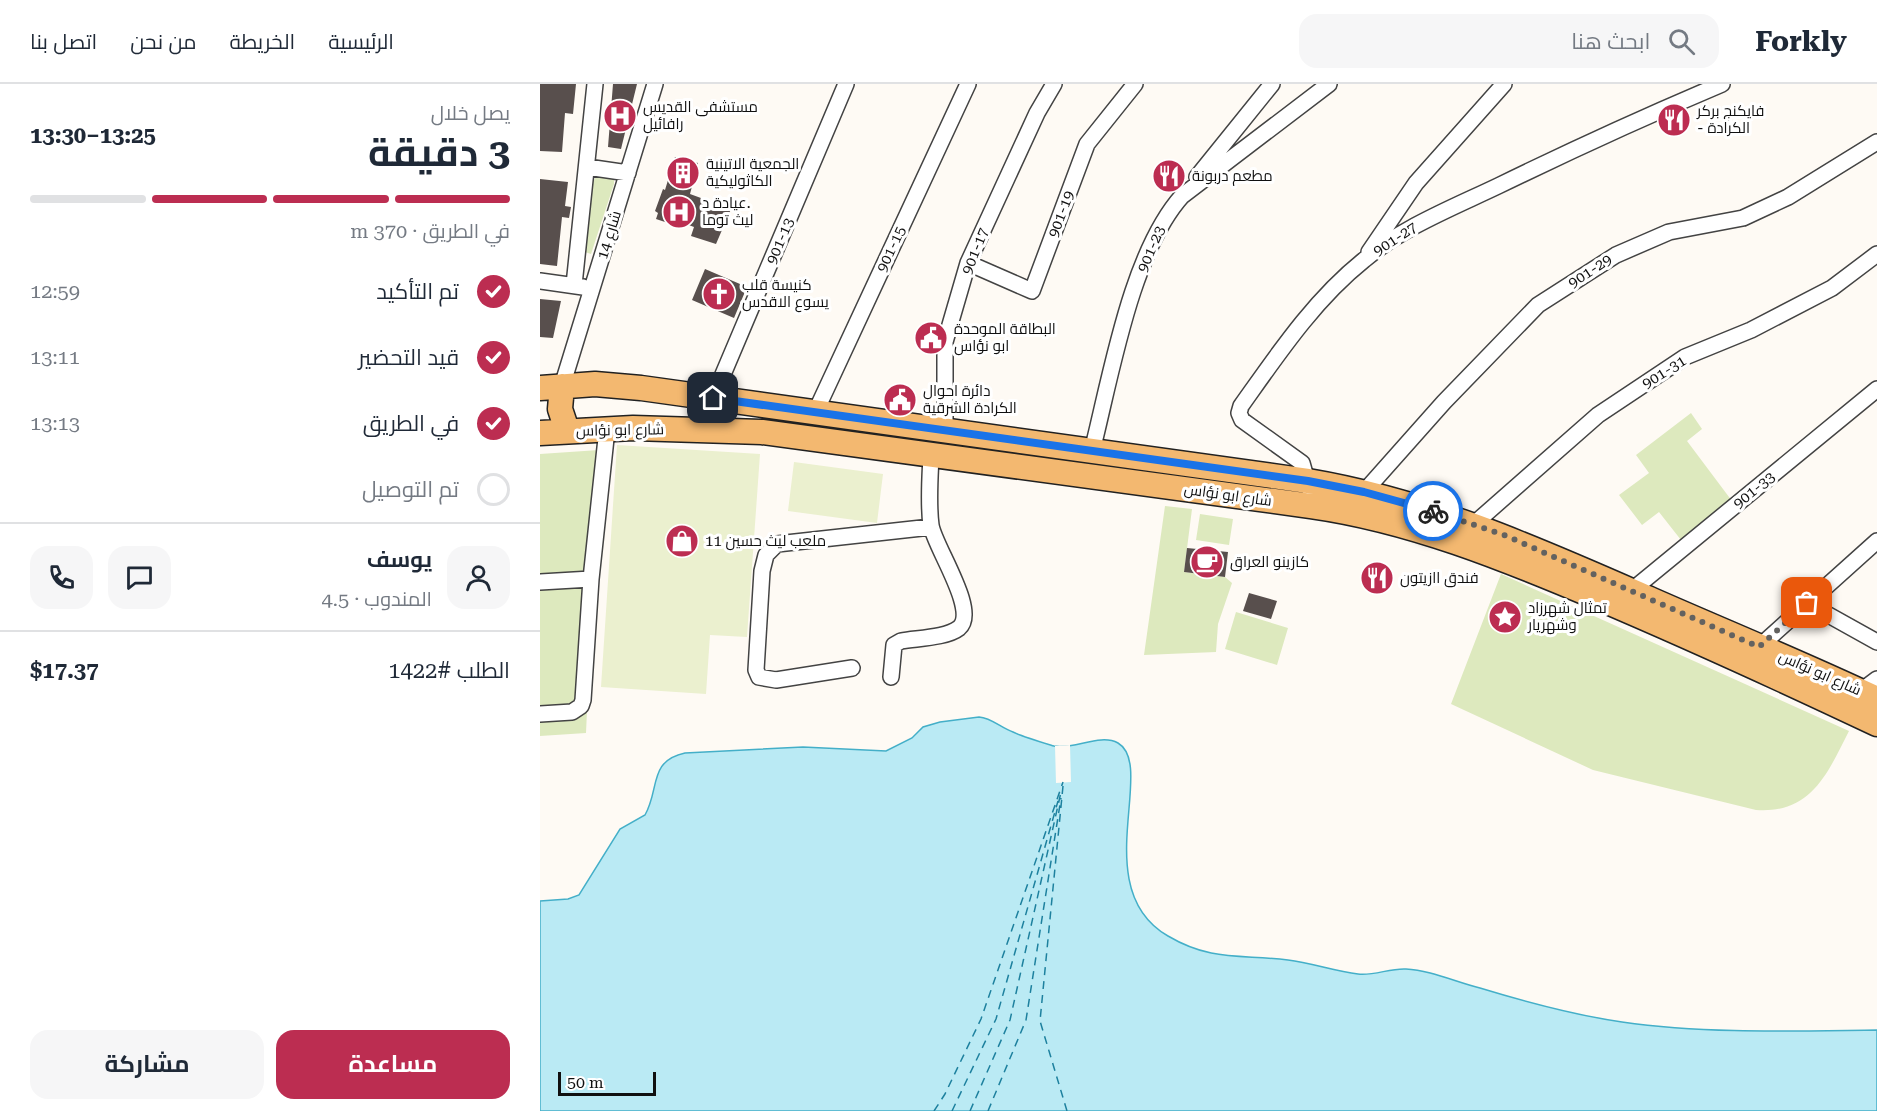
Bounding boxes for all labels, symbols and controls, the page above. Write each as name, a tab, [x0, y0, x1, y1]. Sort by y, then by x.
search box	[1299, 14, 1719, 68]
icon: search	[1665, 25, 1698, 58]
text: Forkly	[1755, 25, 1847, 58]
text: ابحث هنا	[1571, 29, 1650, 54]
text: اتصل بنا	[30, 30, 97, 54]
text: من نحن	[130, 30, 197, 54]
text: الخريطة	[230, 30, 295, 54]
text: الرئيسية	[328, 30, 394, 54]
hospital icon: مستشفى القديس رافائيل	[602, 98, 638, 134]
place label: مستشفى القديس رافائيل	[643, 98, 758, 134]
text: يصل خلال	[431, 101, 510, 125]
restaurant icon: فايكنج بركر - الكرادة	[1656, 102, 1692, 138]
place label: فايكنج بركر - الكرادة	[1696, 102, 1764, 137]
text: 13:25–13:30	[30, 123, 156, 148]
text: 3 دقيقة	[368, 130, 510, 176]
building icon: الجمعية الاتينية الكاثوليكية	[665, 155, 701, 191]
place label: الجمعية الاتينية الكاثوليكية	[706, 155, 799, 190]
restaurant icon: مطعم دربونة	[1151, 158, 1187, 194]
place label: مطعم دربونة	[1192, 167, 1273, 186]
street label: 901-19	[1044, 188, 1078, 240]
hospital icon: عيادة د. ليث توما	[661, 194, 697, 230]
place label: عيادة د. ليث توما	[702, 194, 753, 229]
street label: شارع 14	[593, 209, 627, 262]
street label: 901-13	[762, 215, 798, 267]
street label: 901-27	[1370, 218, 1420, 260]
text: في الطريق · 370 m	[350, 219, 510, 243]
street label: 901-15	[873, 223, 909, 275]
street label: 901-23	[1133, 223, 1169, 275]
street label: 901-17	[958, 225, 992, 277]
street label: 901-29	[1565, 250, 1615, 292]
icon: check	[477, 275, 510, 308]
church icon: كنيسة قلب يسوع الاقدس	[701, 276, 737, 312]
place label: كنيسة قلب يسوع الاقدس	[742, 276, 829, 313]
text: 12:59	[30, 279, 80, 303]
text: تم التأكيد	[376, 279, 459, 304]
public building icon: البطاقة الموحدة ابو نؤاس	[913, 320, 949, 356]
place label: البطاقة الموحدة ابو نؤاس	[954, 320, 1056, 356]
icon: check	[477, 341, 510, 374]
text: 13:11	[30, 345, 80, 369]
text: قيد التحضير	[358, 345, 459, 370]
street label: 901-31	[1639, 351, 1689, 393]
pin	[687, 372, 738, 423]
icon: home	[696, 381, 729, 414]
public building icon: دائرة احوال الكرادة الشرقية	[882, 382, 918, 418]
place label: دائرة احوال الكرادة الشرقية	[923, 382, 1017, 417]
icon: check	[477, 407, 510, 440]
text: 13:13	[30, 411, 80, 435]
text: في الطريق	[363, 411, 459, 436]
street label: شارع ابو نؤاس	[576, 420, 664, 442]
street label: 901-33	[1729, 468, 1779, 512]
text: تم التوصيل	[362, 477, 459, 502]
street label: شارع ابو نؤاس	[1183, 480, 1273, 512]
courier	[1403, 481, 1463, 541]
icon: bike	[1417, 495, 1450, 528]
shop icon: ملعب ليث حسين 11	[664, 523, 700, 559]
place label: ملعب ليث حسين 11	[705, 532, 826, 551]
cafe icon: كازينو العراق	[1189, 544, 1225, 580]
button: phone	[30, 546, 93, 609]
button: chat	[108, 546, 171, 609]
button: person	[447, 546, 510, 609]
text: يوسف	[367, 547, 432, 572]
place label: كازينو العراق	[1230, 553, 1309, 572]
restaurant icon: فندق اازيتون	[1359, 560, 1395, 596]
place label: فندق اازيتون	[1400, 569, 1479, 588]
pin	[1781, 577, 1832, 628]
icon: bag	[1790, 586, 1823, 619]
text: المندوب · 4.5	[322, 587, 432, 611]
place icon: تمثال شهرزاد وشهريار	[1487, 599, 1523, 635]
place label: تمثال شهرزاد وشهريار	[1527, 599, 1607, 635]
street label: شارع ابو نؤاس	[1775, 647, 1864, 701]
text: $17.37	[30, 658, 99, 683]
text: الطلب #1422	[388, 658, 510, 683]
button: مشاركة	[30, 1030, 264, 1099]
button: مساعدة	[276, 1030, 510, 1099]
scale bar	[558, 1069, 656, 1096]
text: 50 m	[567, 1073, 604, 1092]

